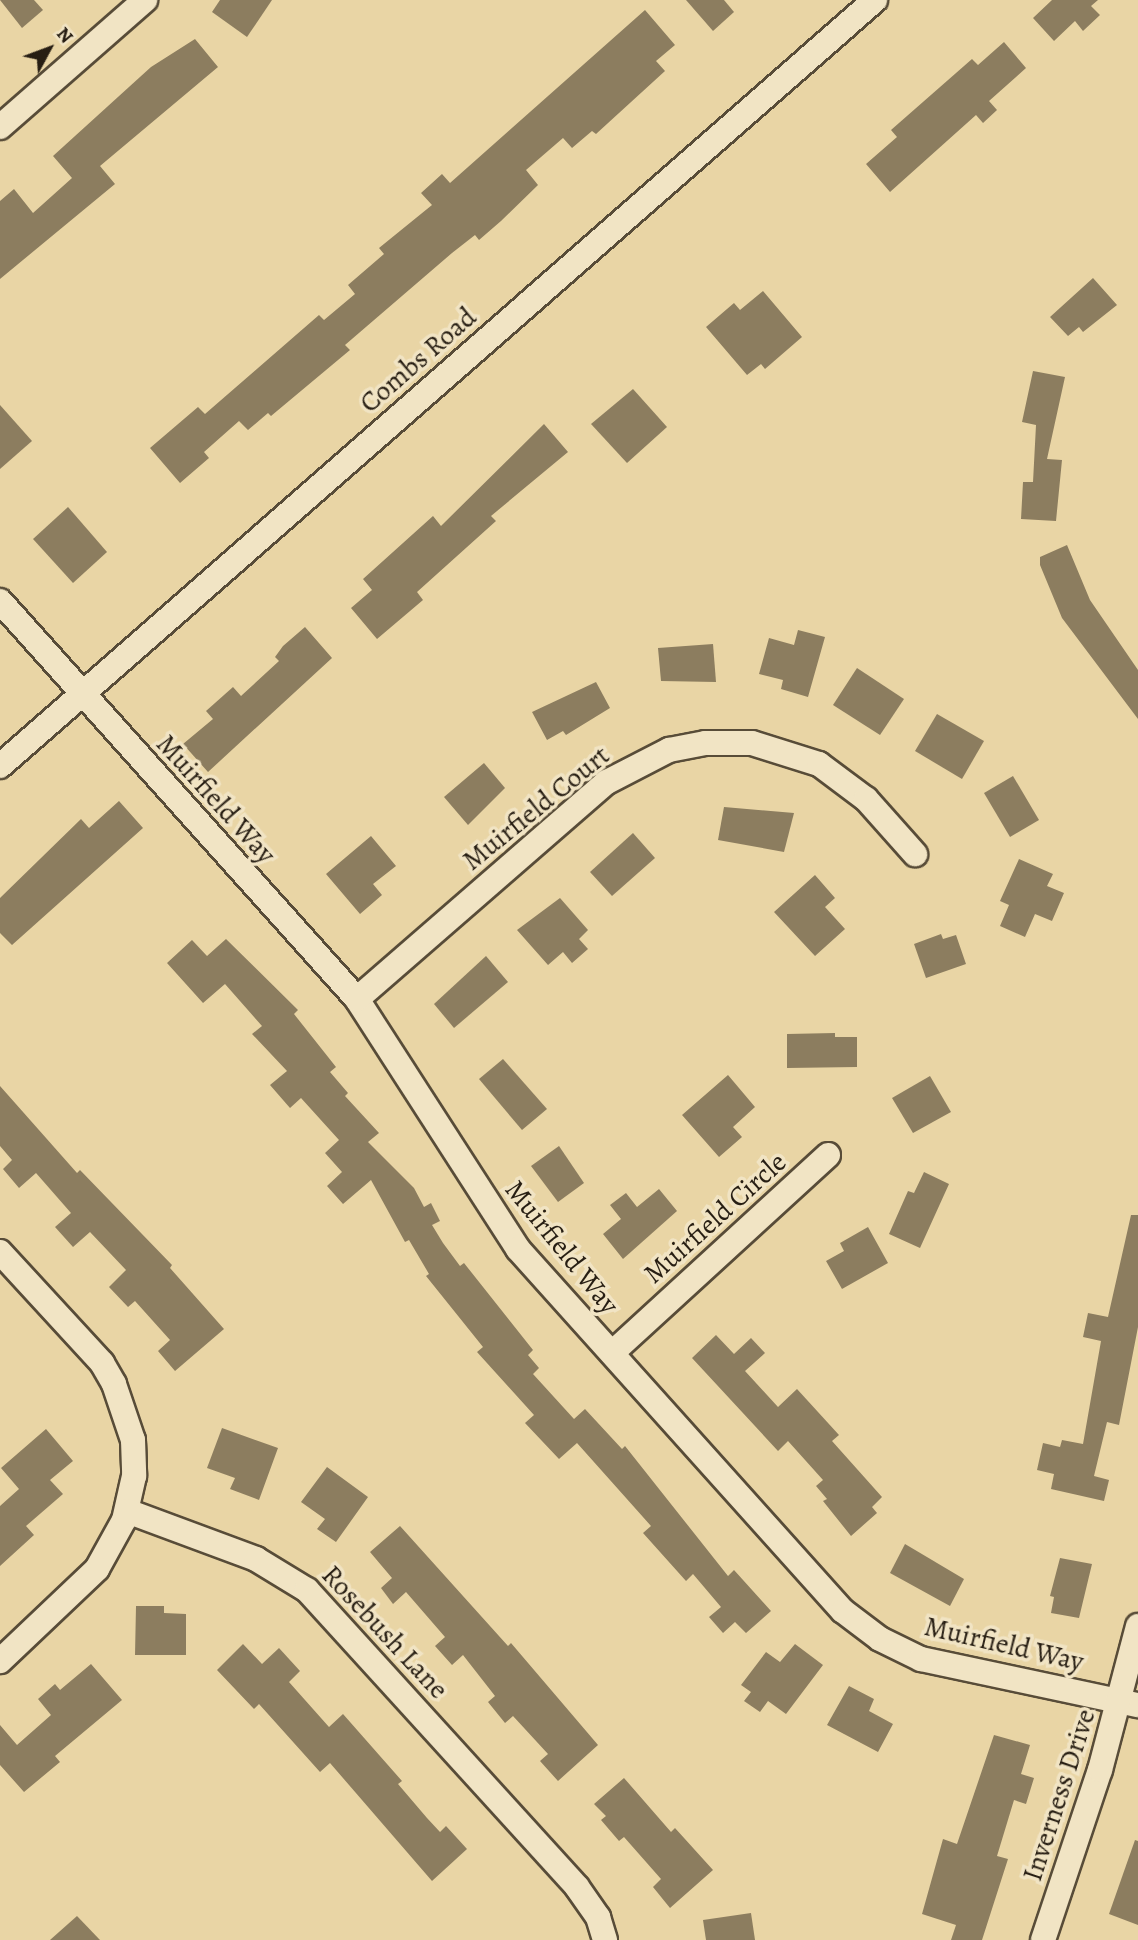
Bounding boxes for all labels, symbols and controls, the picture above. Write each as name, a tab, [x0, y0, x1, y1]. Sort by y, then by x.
north arrow	[14, 14, 84, 84]
text: N	[50, 21, 79, 49]
street label: Combs Road	[353, 300, 483, 420]
street label: Muirfield Way	[149, 727, 283, 871]
street label: Muirfield Court	[456, 739, 616, 877]
street label: Muirfield Circle	[637, 1145, 793, 1291]
street label: Muirfield Way	[498, 1173, 626, 1321]
street label: Rosebush Lane	[315, 1558, 455, 1706]
street label: Muirfield Way	[921, 1609, 1087, 1679]
street label: Inverness Drive	[1015, 1705, 1103, 1885]

